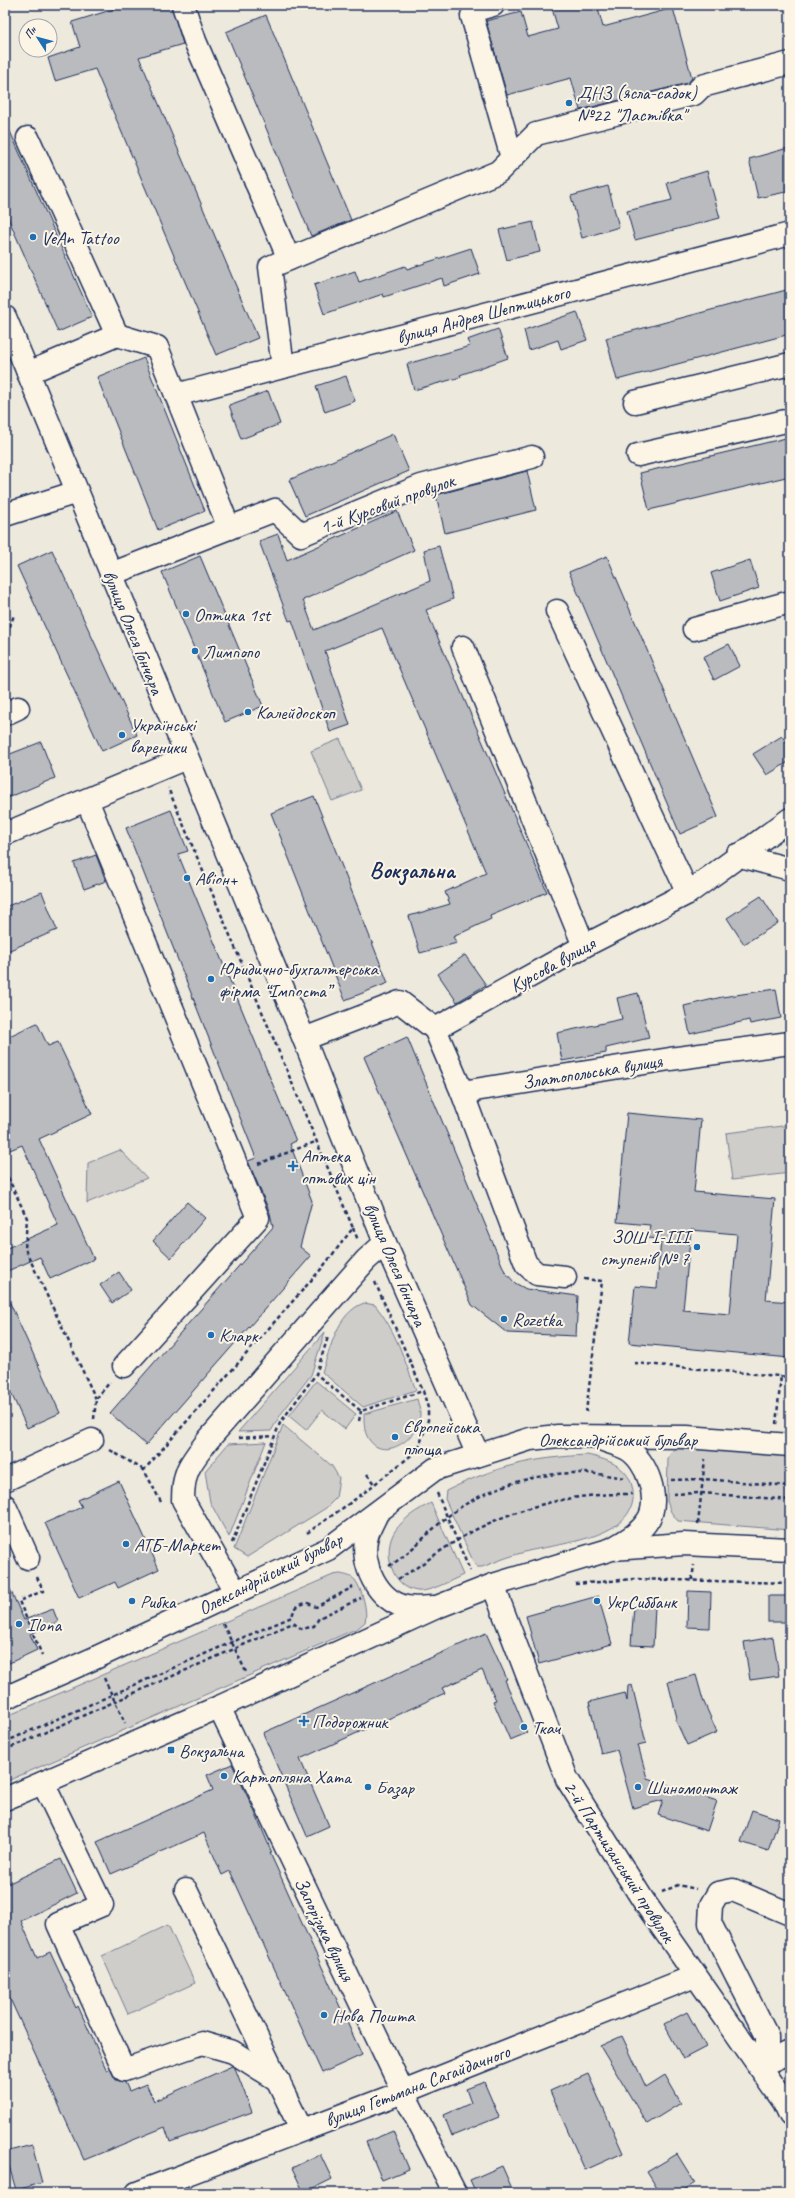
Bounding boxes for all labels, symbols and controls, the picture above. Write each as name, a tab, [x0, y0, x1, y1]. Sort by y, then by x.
north arrow	[18, 18, 58, 58]
text: Пн	[21, 22, 40, 41]
place label: ДНЗ (ясла-садок) №22 "Ластівка"	[577, 81, 698, 127]
marker: ДНЗ (ясла-садок) №22 "Ластівка"	[564, 98, 574, 108]
place label: VeAn Tattoo	[41, 226, 120, 250]
marker: VeAn Tattoo	[28, 232, 38, 242]
street label: вулиця Андрея Шептицького	[394, 280, 574, 350]
street label: 1-й Курсовий провулок	[317, 468, 460, 539]
street label: вулиця Олеся Гончара	[97, 567, 169, 699]
place label: Оптика 1st	[194, 603, 272, 627]
marker: Оптика 1st	[181, 609, 191, 619]
place label: Лимпопо	[203, 640, 261, 664]
marker: Лимпопо	[190, 646, 200, 656]
place label: Калейдоскоп	[256, 701, 336, 725]
marker: Калейдоскоп	[243, 707, 253, 717]
place label: Українські вареники	[130, 713, 198, 759]
marker: Українські вареники	[117, 730, 127, 740]
district label: Вокзальна	[370, 856, 456, 886]
place label: Авіон+	[195, 867, 239, 891]
marker: Авіон+	[182, 873, 192, 883]
street label: Курсова вулиця	[506, 931, 601, 998]
place label: Юридично-бухгалтерська фірма “Імпоста”	[219, 957, 380, 1003]
marker: Юридично-бухгалтерська фірма “Імпоста”	[206, 974, 216, 984]
street label: Златопольська вулиця	[520, 1049, 665, 1095]
place label: Аптека оптових цін	[301, 1144, 377, 1190]
marker: Аптека оптових цін	[288, 1161, 298, 1171]
street label: вулиця Олеся Гончара	[358, 1199, 432, 1331]
place label: ЗОШ І-ІІІ ступенів № 7	[600, 1225, 693, 1271]
marker: ЗОШ І-ІІІ ступенів № 7	[692, 1242, 702, 1252]
place label: Rozetka	[512, 1308, 564, 1332]
marker: Rozetka	[499, 1314, 509, 1324]
place label: Кларк	[219, 1324, 259, 1348]
marker: Кларк	[206, 1330, 216, 1340]
place label: Європейська площа	[403, 1415, 481, 1461]
street label: Олександрійський бульвар	[539, 1428, 699, 1452]
marker: Європейська площа	[390, 1432, 400, 1442]
street label: Олександрійський бульвар	[194, 1526, 348, 1621]
place label: АТБ-Маркет	[134, 1533, 222, 1557]
marker: АТБ-Маркет	[121, 1539, 131, 1549]
place label: Рибка	[140, 1590, 177, 1614]
place label: УкрСиббанк	[605, 1590, 678, 1614]
marker: Рибка	[127, 1596, 137, 1606]
marker: УкрСиббанк	[592, 1596, 602, 1606]
place label: Ilona	[27, 1613, 62, 1637]
marker: Ilona	[14, 1619, 24, 1629]
place label: Подорожник	[312, 1710, 390, 1734]
marker: Подорожник	[299, 1716, 309, 1726]
place label: Ткач	[532, 1716, 561, 1740]
marker: Ткач	[519, 1722, 529, 1732]
place label: Вокзальна	[179, 1739, 246, 1763]
marker: Вокзальна	[166, 1745, 176, 1755]
place label: Картопляна Хата	[232, 1765, 353, 1789]
marker: Картопляна Хата	[219, 1771, 229, 1781]
place label: Базар	[376, 1776, 416, 1800]
street label: 2-й Партизанський провулок	[558, 1776, 682, 1949]
place label: Шиномонтаж	[646, 1776, 739, 1800]
marker: Базар	[363, 1782, 373, 1792]
marker: Шиномонтаж	[633, 1782, 643, 1792]
street label: Запорізька вулиця	[289, 1874, 360, 1986]
place label: Нова Пошта	[332, 2004, 416, 2028]
marker: Нова Пошта	[319, 2010, 329, 2020]
street label: вулиця Гетьмана Сагайдачного	[322, 2039, 514, 2132]

